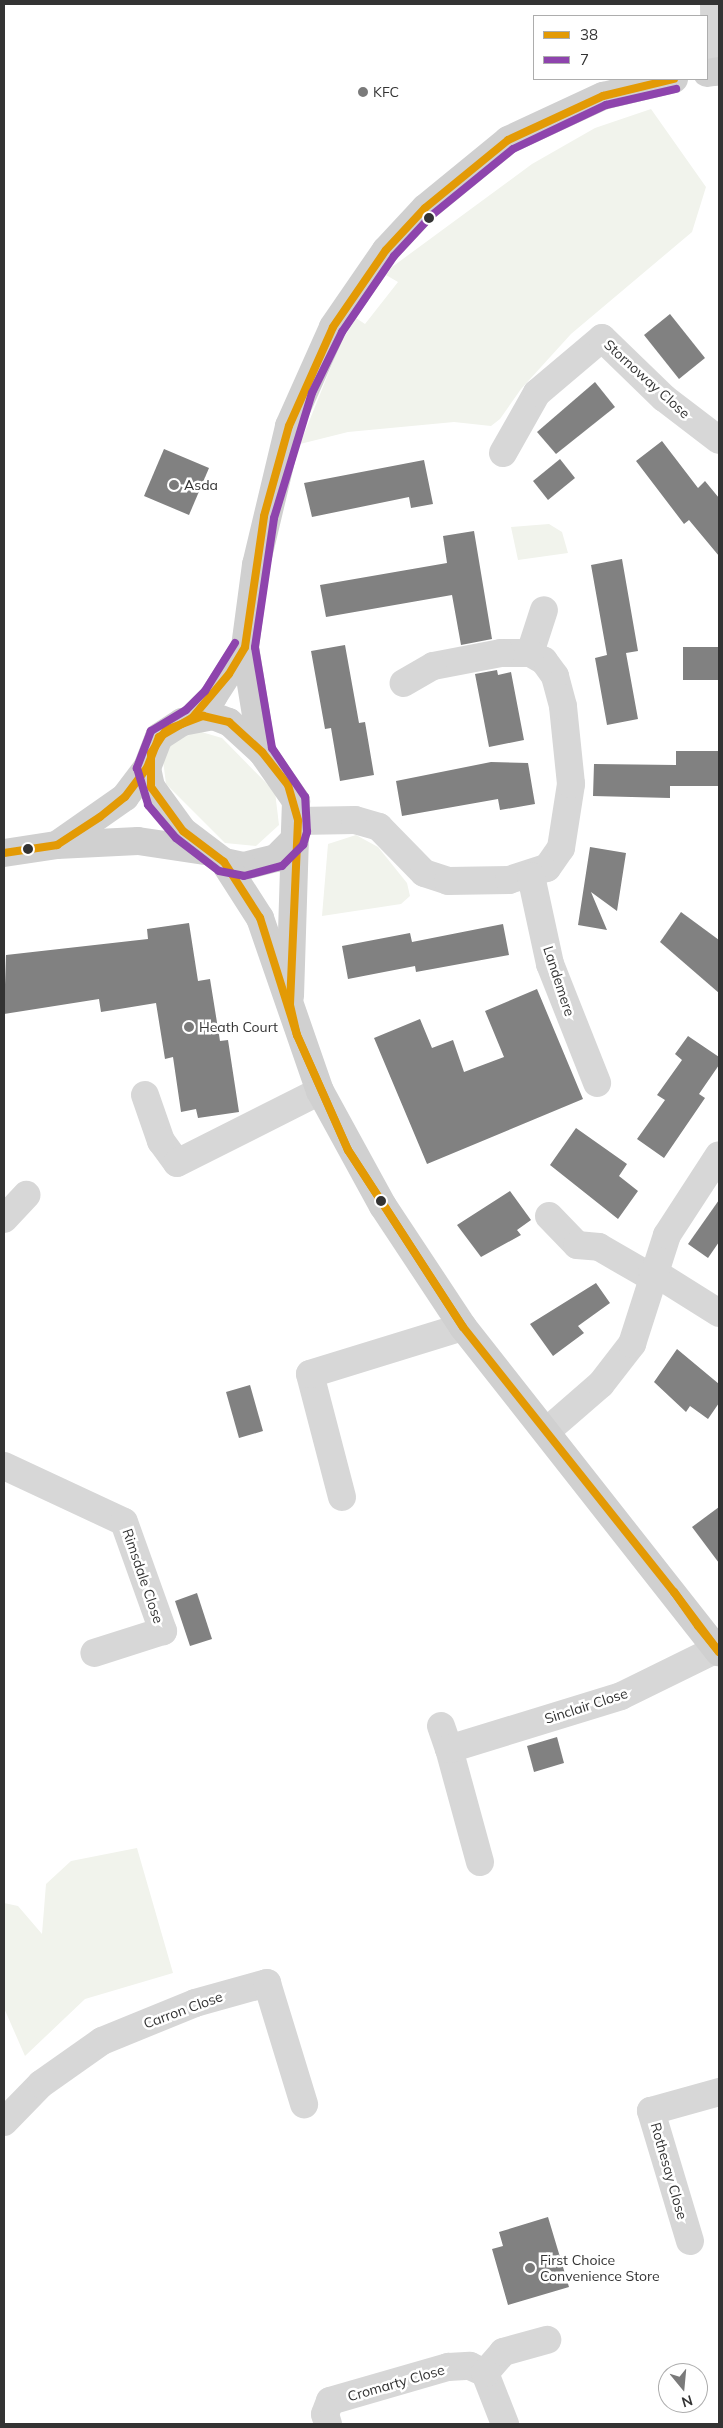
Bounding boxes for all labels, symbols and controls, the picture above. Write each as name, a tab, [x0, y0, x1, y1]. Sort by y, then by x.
legend	[533, 15, 708, 80]
text: 38	[580, 25, 598, 44]
text: 7	[580, 50, 589, 69]
place label: KFC	[373, 84, 399, 100]
marker: KFC	[357, 86, 369, 98]
unlabelled marker	[424, 213, 434, 223]
street label: Stornoway Close	[601, 336, 693, 422]
place label: Asda	[184, 477, 218, 493]
marker: Asda	[168, 479, 180, 491]
unlabelled marker	[23, 844, 33, 854]
street label: Landemere	[540, 944, 578, 1018]
place label: Heath Court	[199, 1019, 278, 1035]
marker: Heath Court	[183, 1021, 195, 1033]
unlabelled marker	[376, 1196, 386, 1206]
street label: Rimsdale Close	[119, 1526, 167, 1626]
street label: Sinclair Close	[542, 1685, 630, 1727]
street label: Carron Close	[141, 1988, 225, 2032]
street label: Rothesay Close	[647, 2121, 691, 2221]
place label: First Choice Convenience Store	[540, 2252, 660, 2284]
marker: First Choice Convenience Store	[524, 2262, 536, 2274]
street label: Cromarty Close	[346, 2361, 446, 2405]
north arrow	[658, 2363, 708, 2413]
text: N	[679, 2391, 695, 2412]

